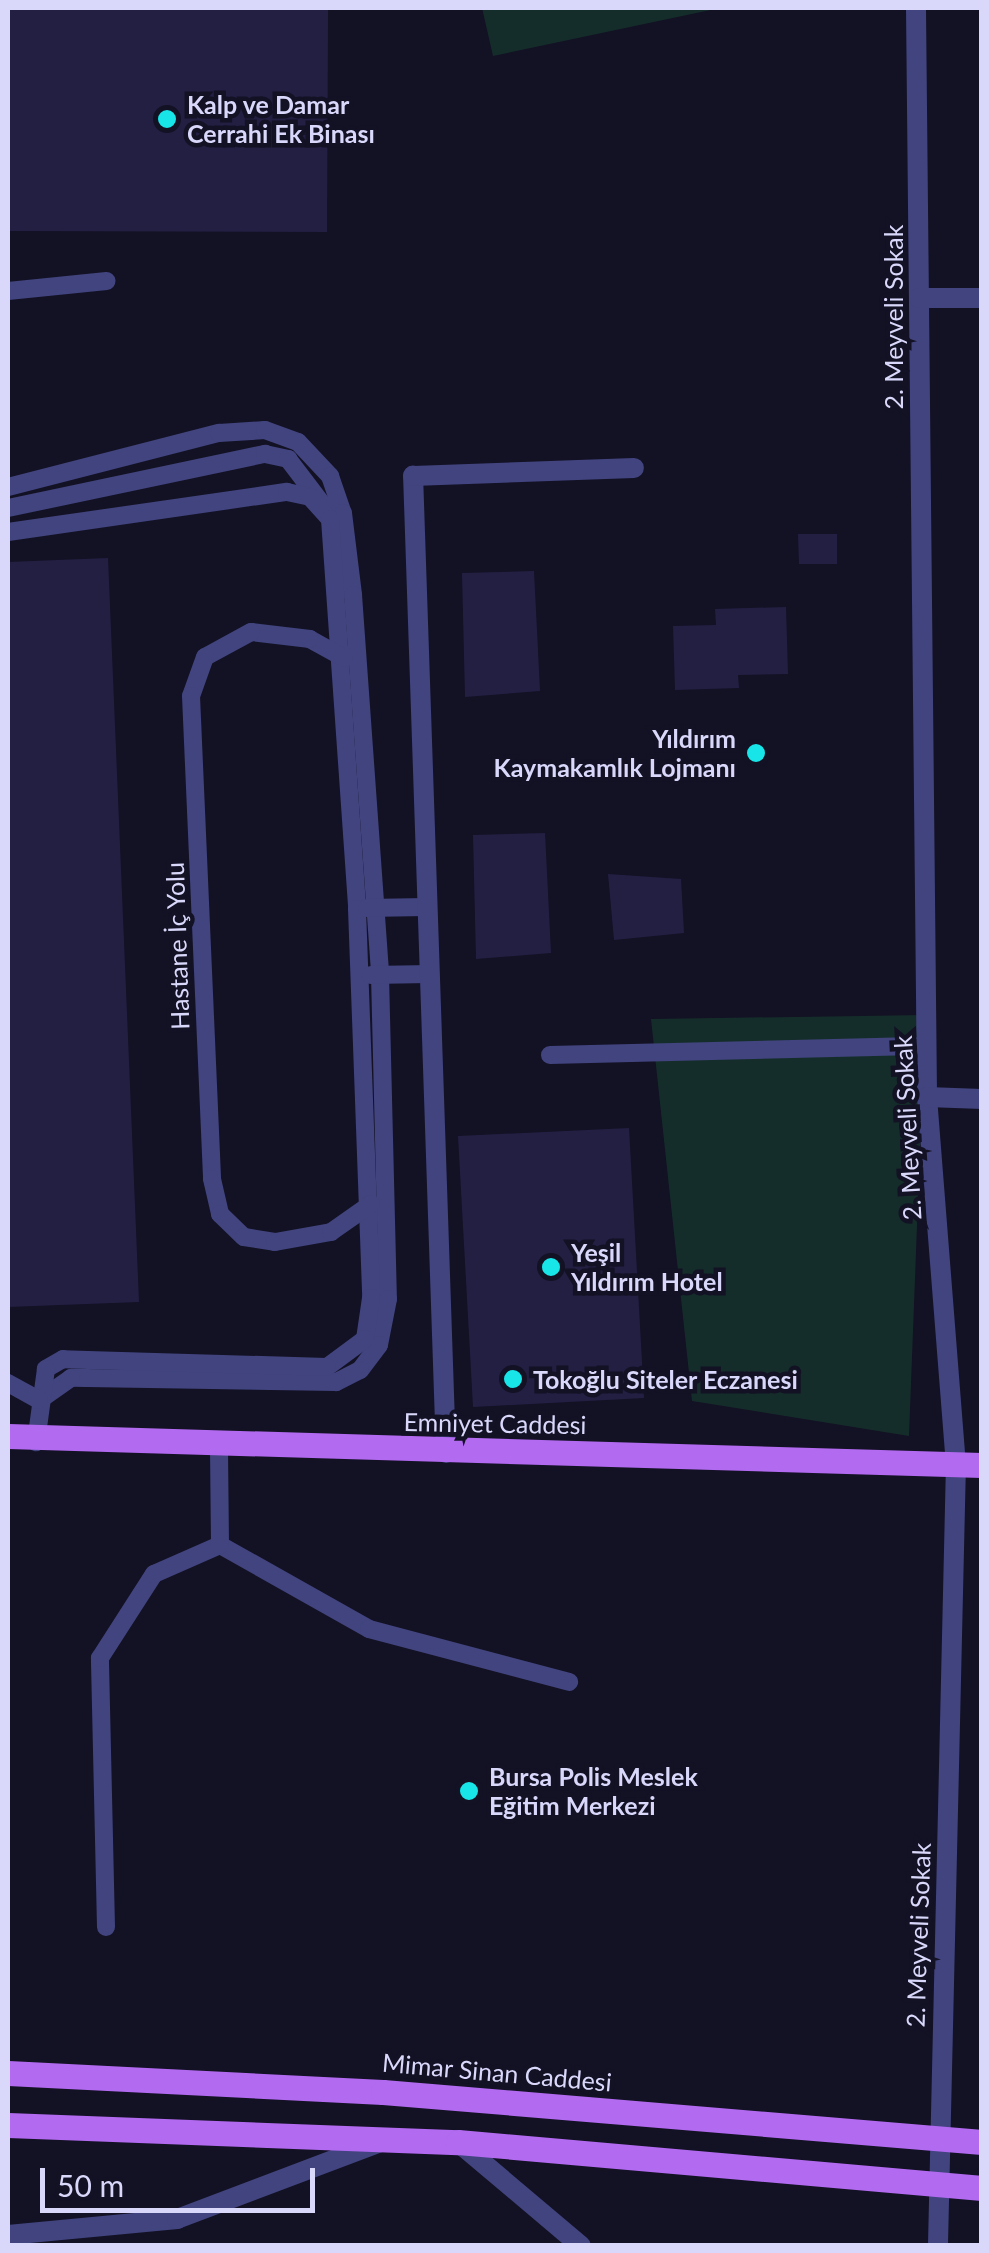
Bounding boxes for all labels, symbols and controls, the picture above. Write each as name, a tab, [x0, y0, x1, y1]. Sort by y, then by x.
place label: Kalp ve Damar Cerrahi Ek Binası	[187, 90, 375, 149]
marker: Kalp ve Damar Cerrahi Ek Binası	[156, 108, 178, 130]
street label: 2. Meyveli Sokak	[878, 225, 908, 409]
place label: Yıldırım Kaymakamlık Lojmanı	[494, 724, 736, 783]
marker: Yıldırım Kaymakamlık Lojmanı	[745, 742, 767, 764]
street label: Hastane İç Yolu	[159, 861, 195, 1031]
street label: 2. Meyveli Sokak	[887, 1035, 927, 1221]
place label: Yeşil Yıldırım Hotel	[571, 1238, 723, 1297]
marker: Yeşil Yıldırım Hotel	[540, 1256, 562, 1278]
place label: Tokoğlu Siteler Eczanesi	[533, 1364, 798, 1394]
marker: Tokoğlu Siteler Eczanesi	[502, 1368, 524, 1390]
street label: Emniyet Caddesi	[403, 1406, 587, 1440]
place label: Bursa Polis Meslek Eğitim Merkezi	[489, 1762, 698, 1821]
marker: Bursa Polis Meslek Eğitim Merkezi	[458, 1780, 480, 1802]
street label: 2. Meyveli Sokak	[900, 1842, 936, 2028]
street label: Mimar Sinan Caddesi	[381, 2047, 613, 2097]
scale bar	[45, 2148, 320, 2210]
text: 50 m	[57, 2167, 124, 2203]

